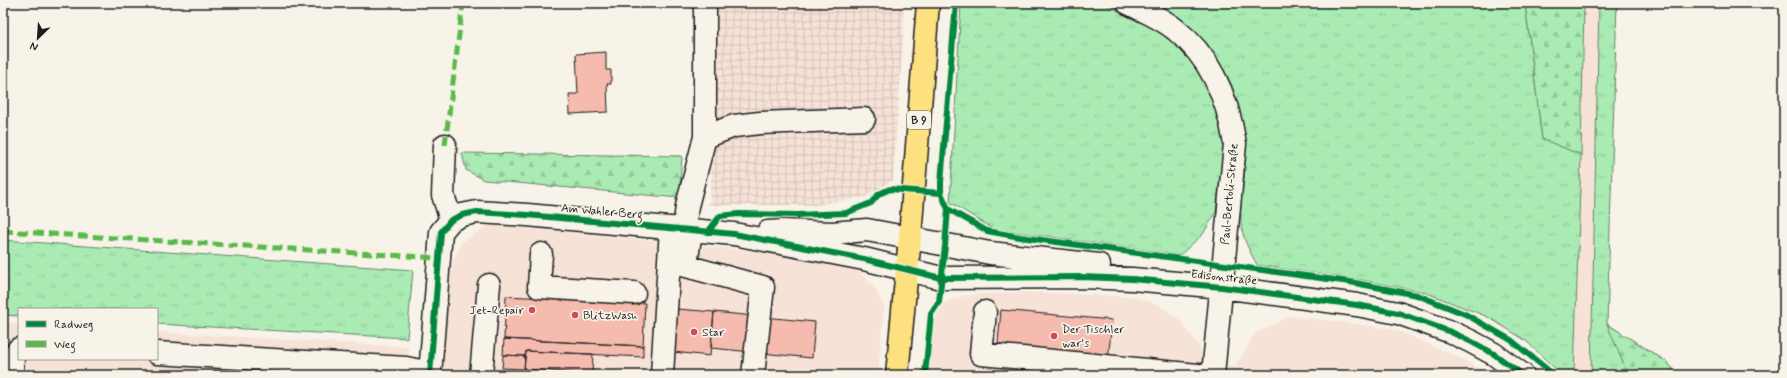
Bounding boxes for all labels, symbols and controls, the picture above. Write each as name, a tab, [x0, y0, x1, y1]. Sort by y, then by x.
north arrow	[18, 18, 58, 58]
text: N	[28, 38, 40, 54]
road number: B 9	[907, 111, 931, 129]
street label: Paul-Bertoli-Straße	[1218, 143, 1242, 245]
street label: Am Wahler Berg	[560, 200, 644, 225]
street label: Edisonstraße	[1190, 267, 1258, 289]
place label: Jet-Repair	[469, 303, 524, 319]
marker: Jet-Repair	[527, 305, 537, 315]
legend	[18, 308, 158, 360]
place label: BlitzWash	[583, 308, 637, 324]
marker: BlitzWash	[570, 310, 580, 320]
text: Radweg	[54, 317, 93, 333]
place label: Der Tischler war's	[1062, 322, 1124, 352]
place label: Star	[702, 325, 725, 341]
marker: Star	[689, 327, 699, 337]
marker: Der Tischler war's	[1049, 331, 1059, 341]
text: Weg	[54, 337, 76, 354]

